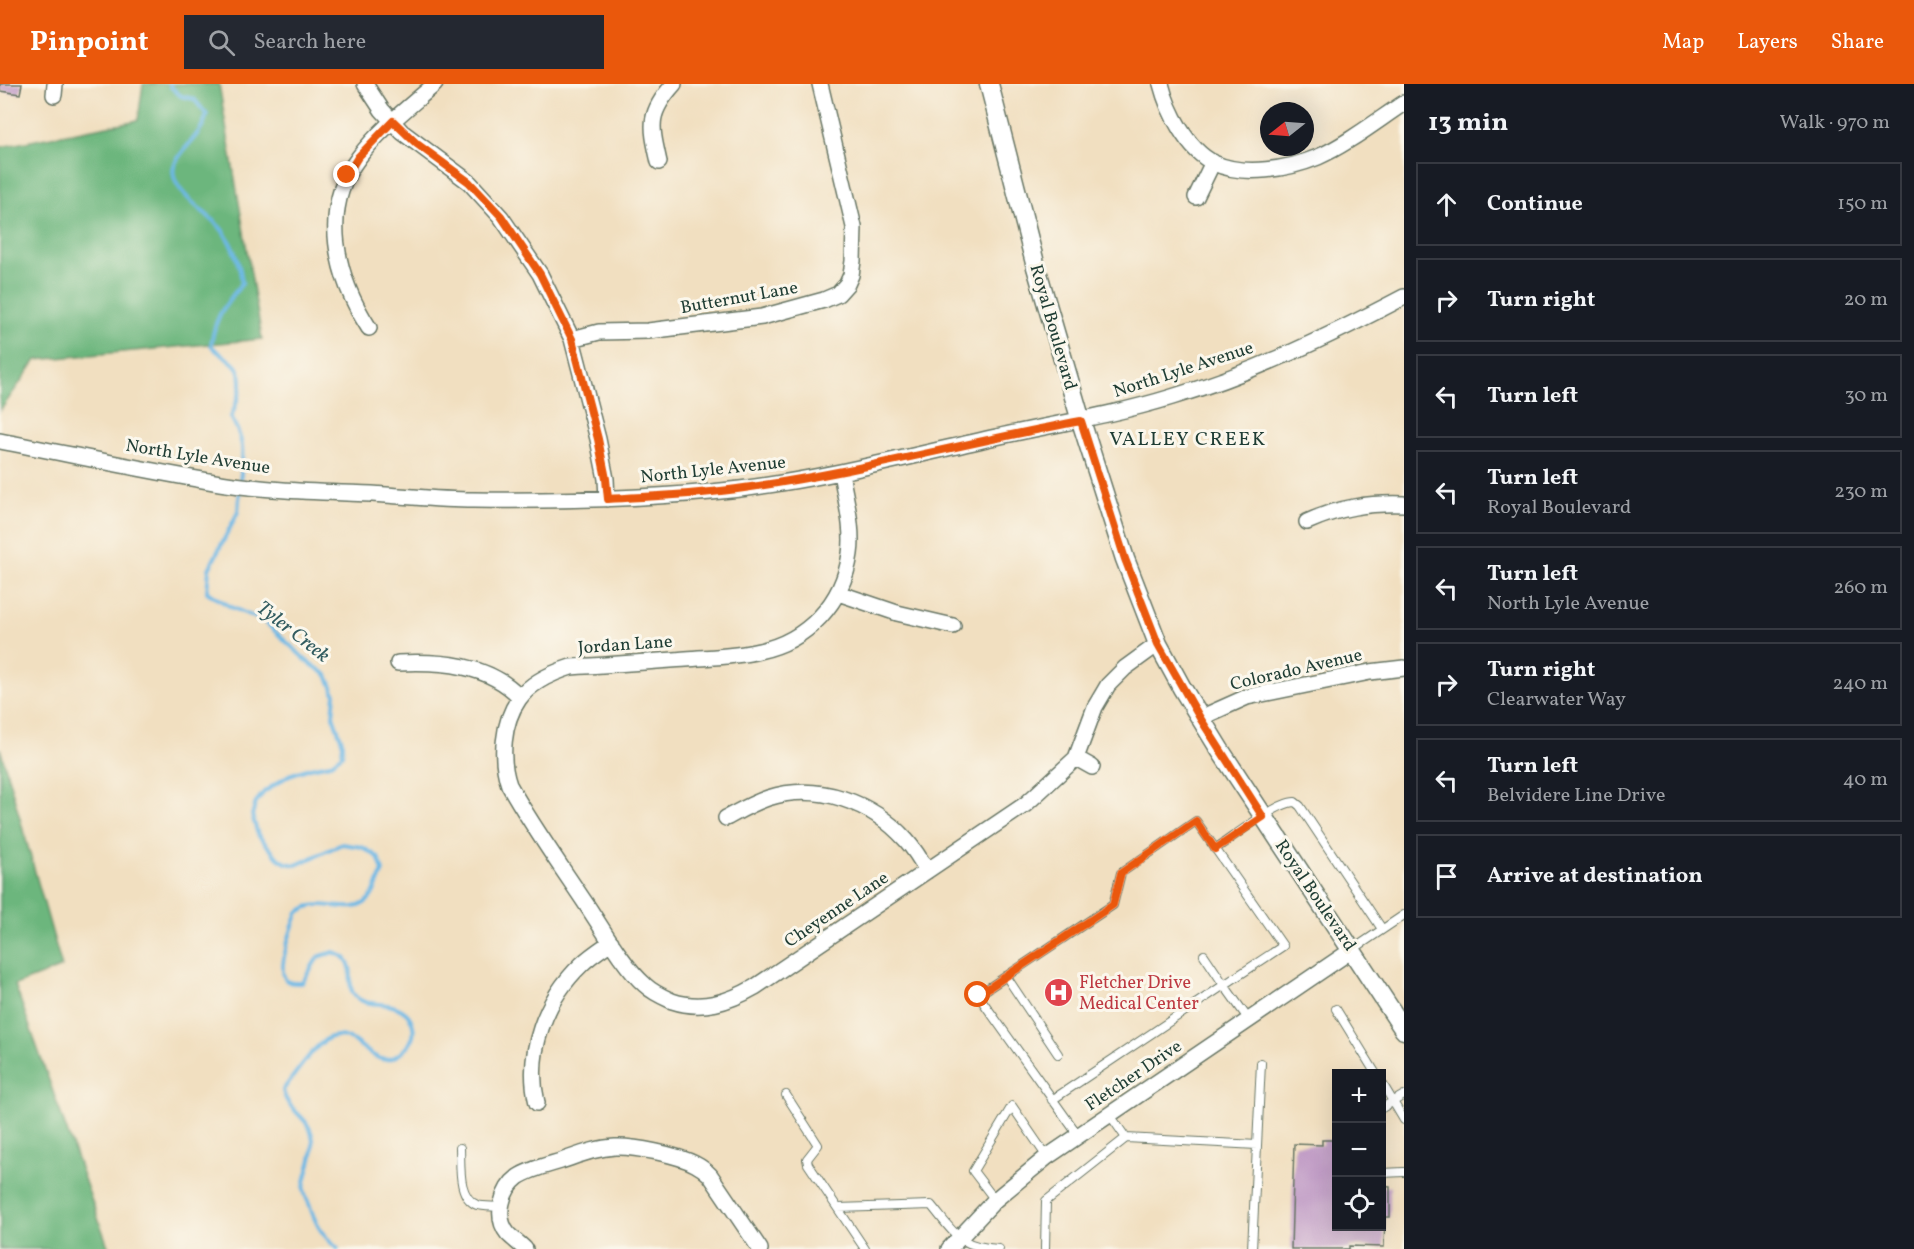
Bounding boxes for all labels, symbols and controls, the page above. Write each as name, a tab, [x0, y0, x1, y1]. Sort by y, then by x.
search box	[184, 15, 604, 69]
text: Pinpoint	[30, 23, 148, 62]
icon: search	[205, 26, 238, 59]
text: Search here	[253, 27, 366, 58]
text: Map	[1662, 28, 1704, 57]
text: Layers	[1737, 28, 1798, 57]
text: Share	[1831, 28, 1884, 57]
north arrow	[1260, 102, 1314, 156]
text: 13 min	[1428, 105, 1508, 141]
text: Walk · 970 m	[1780, 109, 1890, 137]
route end	[333, 161, 359, 187]
icon: ahead	[1430, 188, 1463, 221]
text: Continue	[1487, 189, 1583, 220]
text: 150 m	[1837, 190, 1888, 218]
street label: Royal Boulevard	[1023, 262, 1082, 393]
street label: Butternut Lane	[679, 276, 800, 321]
icon: right	[1430, 284, 1463, 317]
text: Turn right	[1487, 285, 1595, 316]
text: 20 m	[1844, 286, 1888, 314]
street label: North Lyle Avenue	[1110, 336, 1257, 405]
icon: left	[1430, 380, 1463, 413]
text: Turn left	[1487, 381, 1578, 412]
text: 30 m	[1844, 382, 1888, 410]
district label: VALLEY CREEK	[1109, 426, 1267, 454]
street label: North Lyle Avenue	[124, 434, 272, 481]
street label: North Lyle Avenue	[639, 450, 787, 491]
text: Turn left	[1487, 463, 1578, 494]
icon: left	[1430, 476, 1463, 509]
text: 230 m	[1834, 478, 1888, 506]
text: Royal Boulevard	[1487, 494, 1631, 522]
text: Turn left	[1487, 559, 1578, 590]
icon: left	[1430, 572, 1463, 605]
text: 260 m	[1833, 574, 1888, 602]
text: North Lyle Avenue	[1487, 590, 1649, 618]
water label: Tyler Creek	[250, 595, 335, 670]
street label: Jordan Lane	[577, 630, 673, 661]
street label: Colorado Avenue	[1228, 643, 1365, 698]
text: Turn right	[1487, 655, 1595, 686]
icon: right	[1430, 668, 1463, 701]
text: 240 m	[1833, 670, 1888, 698]
text: Clearwater Way	[1487, 686, 1626, 714]
text: Turn left	[1487, 751, 1578, 782]
icon: left	[1430, 764, 1463, 797]
text: 40 m	[1843, 766, 1888, 794]
text: Belvidere Line Drive	[1487, 782, 1666, 810]
street label: Royal Boulevard	[1268, 835, 1361, 957]
icon: arrive	[1430, 860, 1463, 893]
text: Arrive at destination	[1487, 861, 1703, 892]
street label: Cheyenne Lane	[780, 866, 894, 954]
place label: Fletcher Drive Medical Center	[1079, 971, 1199, 1017]
hospital icon: Fletcher Drive Medical Center	[1042, 976, 1074, 1008]
route start	[964, 981, 990, 1007]
street label: Fletcher Drive	[1080, 1035, 1187, 1118]
map controls	[1332, 1069, 1386, 1231]
button: +	[1332, 1069, 1386, 1123]
button: −	[1332, 1123, 1386, 1177]
button: locate	[1332, 1177, 1386, 1231]

